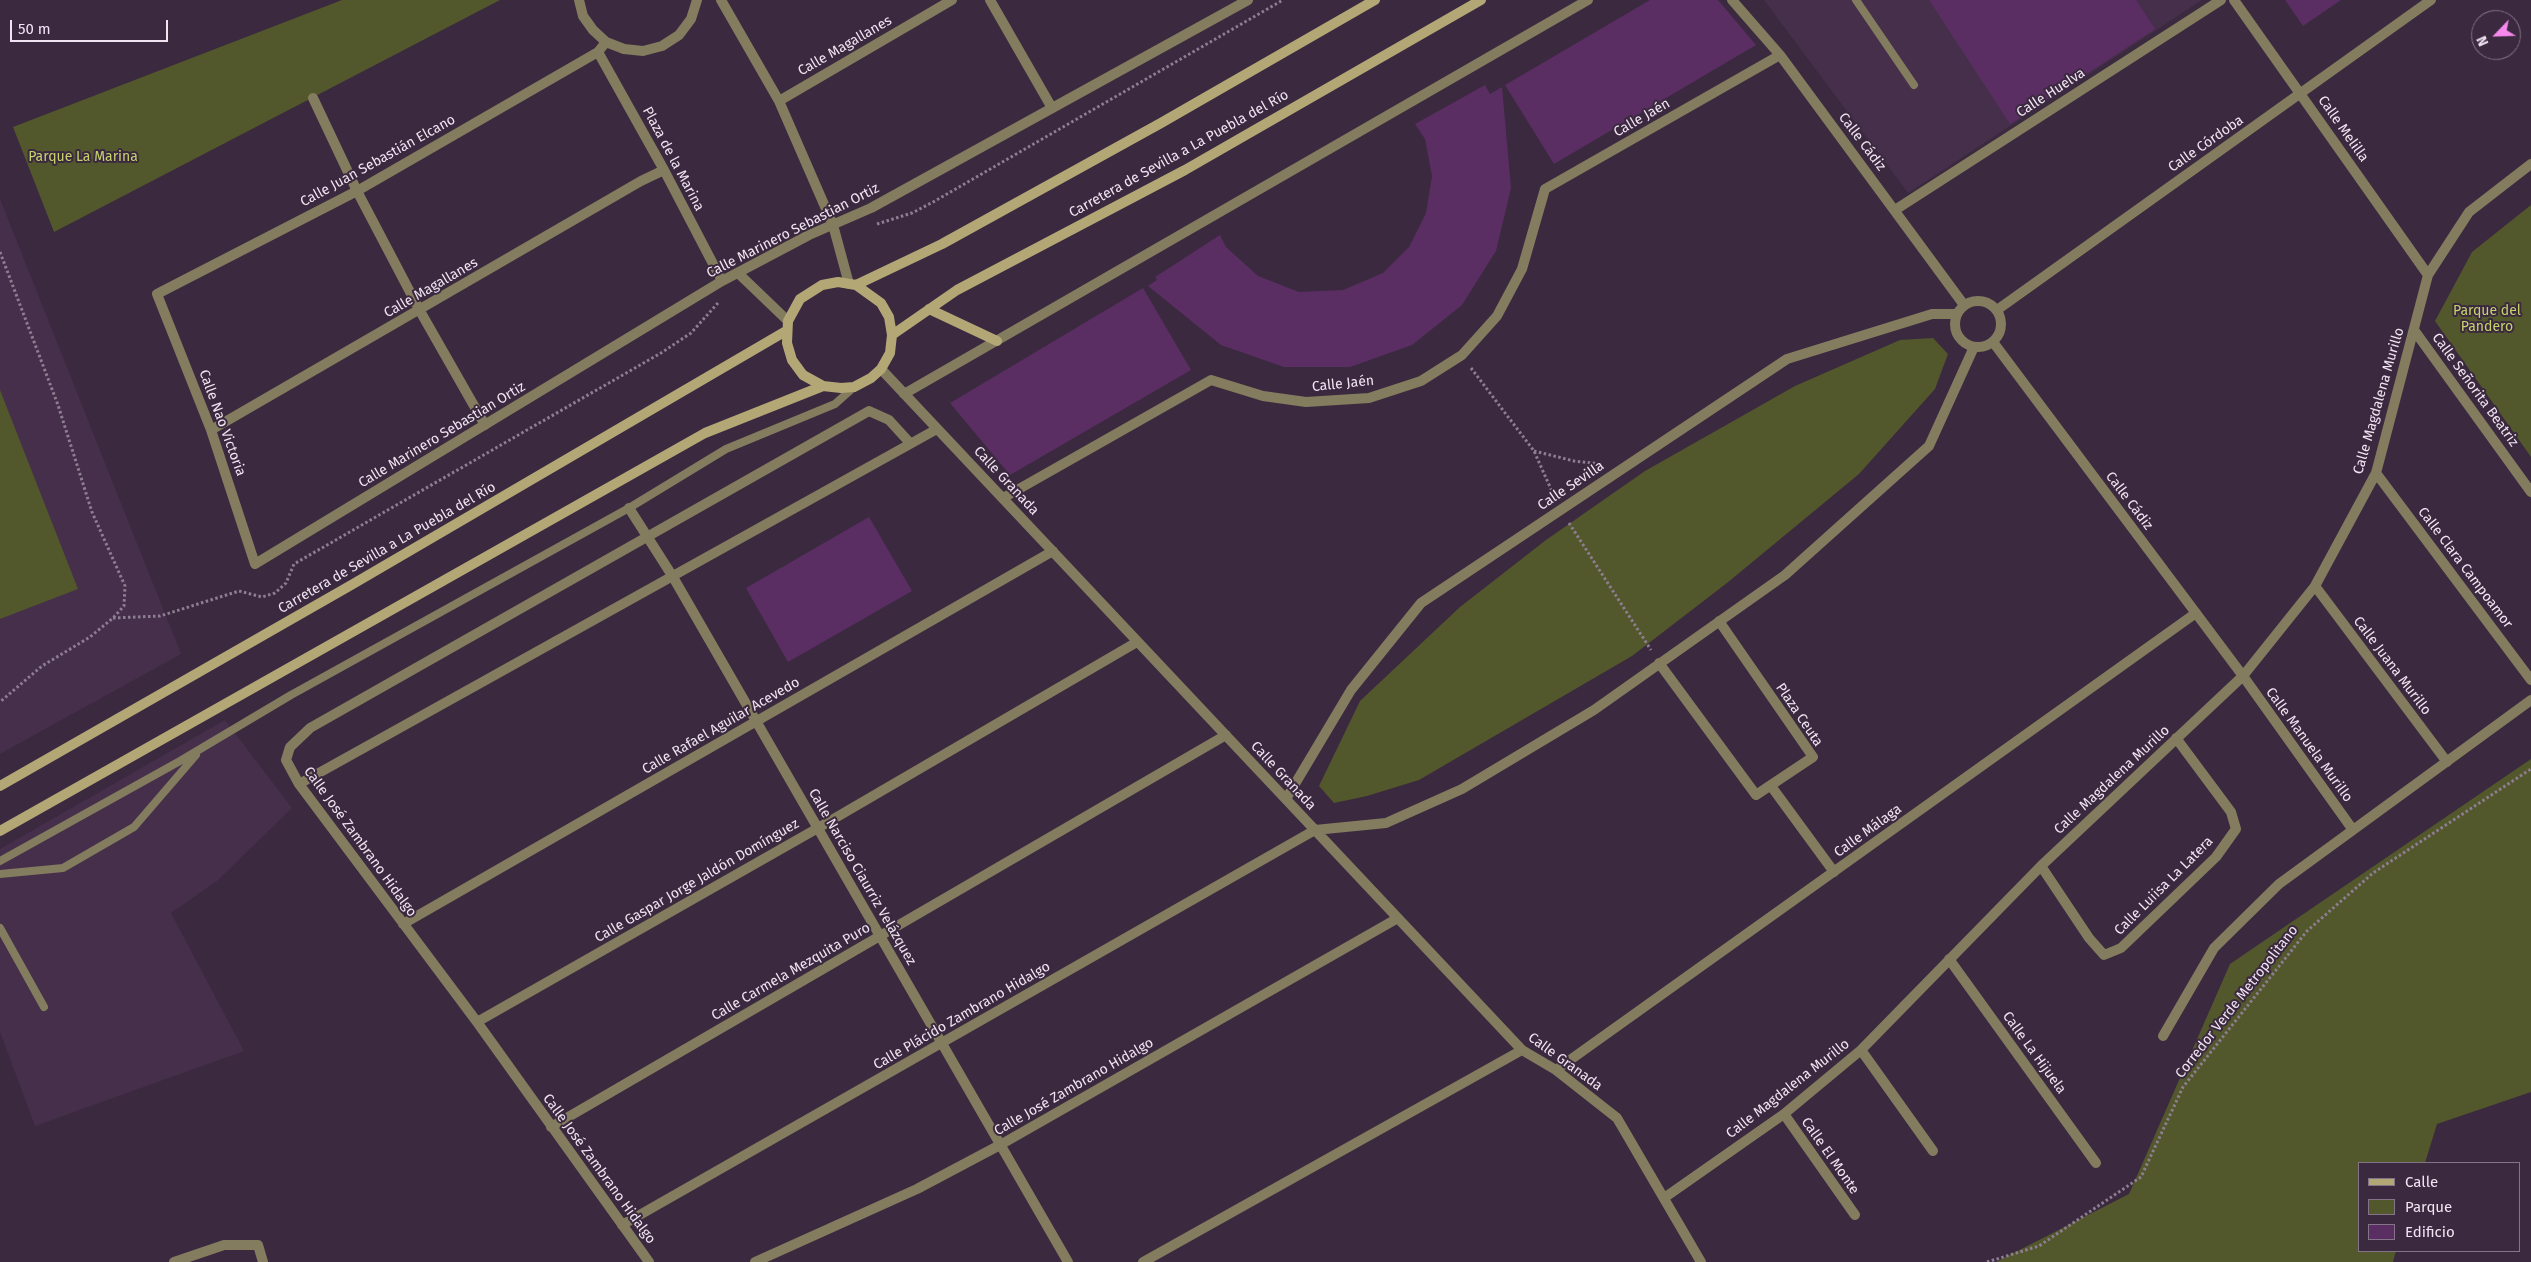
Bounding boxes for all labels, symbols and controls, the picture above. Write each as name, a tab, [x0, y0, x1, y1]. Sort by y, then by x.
scale bar	[12, 10, 170, 42]
north arrow	[2471, 10, 2521, 60]
street label: Calle Magallanes	[795, 12, 895, 80]
text: 50 m	[18, 20, 51, 38]
text: N	[2473, 33, 2492, 49]
street label: Calle Huelva	[2014, 65, 2088, 121]
street label: Carretera de Sevilla a La Puebla del Río	[1066, 86, 1292, 222]
street label: Calle Melilla	[2314, 93, 2372, 165]
street label: Calle Jaén	[1611, 95, 1673, 141]
street label: Plaza de la Marina	[638, 104, 708, 214]
street label: Calle Cádiz	[1835, 110, 1889, 174]
street label: Calle Juan Sebastián Elcano	[298, 111, 458, 211]
street label: Calle Córdoba	[2165, 112, 2247, 176]
park label: Parque La Marina	[28, 149, 138, 165]
street label: Calle Marinero Sebastian Ortiz	[704, 180, 882, 282]
street label: Calle Magallanes	[381, 254, 481, 322]
park label: Parque del Pandero	[2453, 303, 2521, 336]
street label: Calle Magdalena Murillo	[2350, 326, 2408, 476]
street label: Calle Señorita Beatriz	[2428, 330, 2522, 450]
street label: Calle Nao Victoria	[195, 367, 249, 479]
street label: Calle Jaén	[1311, 372, 1375, 396]
street label: Calle Marinero Sebastian Ortiz	[356, 379, 528, 491]
street label: Calle Granada	[970, 443, 1042, 519]
street label: Calle Sevilla	[1535, 458, 1607, 514]
street label: Calle Cádiz	[2102, 469, 2156, 533]
street label: Carretera de Sevilla a La Puebla del Río	[275, 479, 499, 617]
street label: Calle Clara Campoamor	[2414, 504, 2516, 632]
street label: Calle Juana Murillo	[2350, 613, 2434, 719]
street label: Calle Rafael Aguilar Acevedo	[639, 674, 803, 778]
street label: Plaza Ceuta	[1772, 680, 1826, 750]
street label: Calle Manuela Murillo	[2262, 685, 2356, 805]
street label: Calle Magdalena Murillo	[2051, 722, 2173, 838]
street label: Calle Granada	[1247, 738, 1319, 814]
street label: Calle José Zambrano Hidalgo	[300, 764, 420, 920]
street label: Calle Narciso Ciaurriz Velázquez	[804, 786, 920, 968]
street label: Calle Málaga	[1831, 801, 1905, 861]
street label: Calle Gaspar Jorge Jaldón Domínguez	[592, 815, 802, 947]
street label: Calle Luiisa La Latera	[2111, 833, 2217, 939]
street label: Calle Carmela Mezquita Puro	[709, 920, 873, 1024]
street label: Corredor Verde Metropolitano	[2172, 922, 2302, 1082]
street label: Calle Plácido Zambrano Hidalgo	[871, 958, 1053, 1074]
street label: Calle La Hijuela	[1999, 1009, 2069, 1097]
street label: Calle Granada	[1525, 1029, 1605, 1095]
street label: Calle José Zambrano Hidalgo	[991, 1034, 1157, 1140]
street label: Calle Magdalena Murillo	[1723, 1036, 1853, 1142]
street label: Calle José Zambrano Hidalgo	[539, 1091, 659, 1247]
street label: Calle El Monte	[1797, 1114, 1863, 1198]
legend	[2358, 1162, 2521, 1252]
text: Calle	[2405, 1173, 2438, 1191]
text: Parque	[2405, 1198, 2452, 1216]
text: Edificio	[2405, 1223, 2455, 1241]

